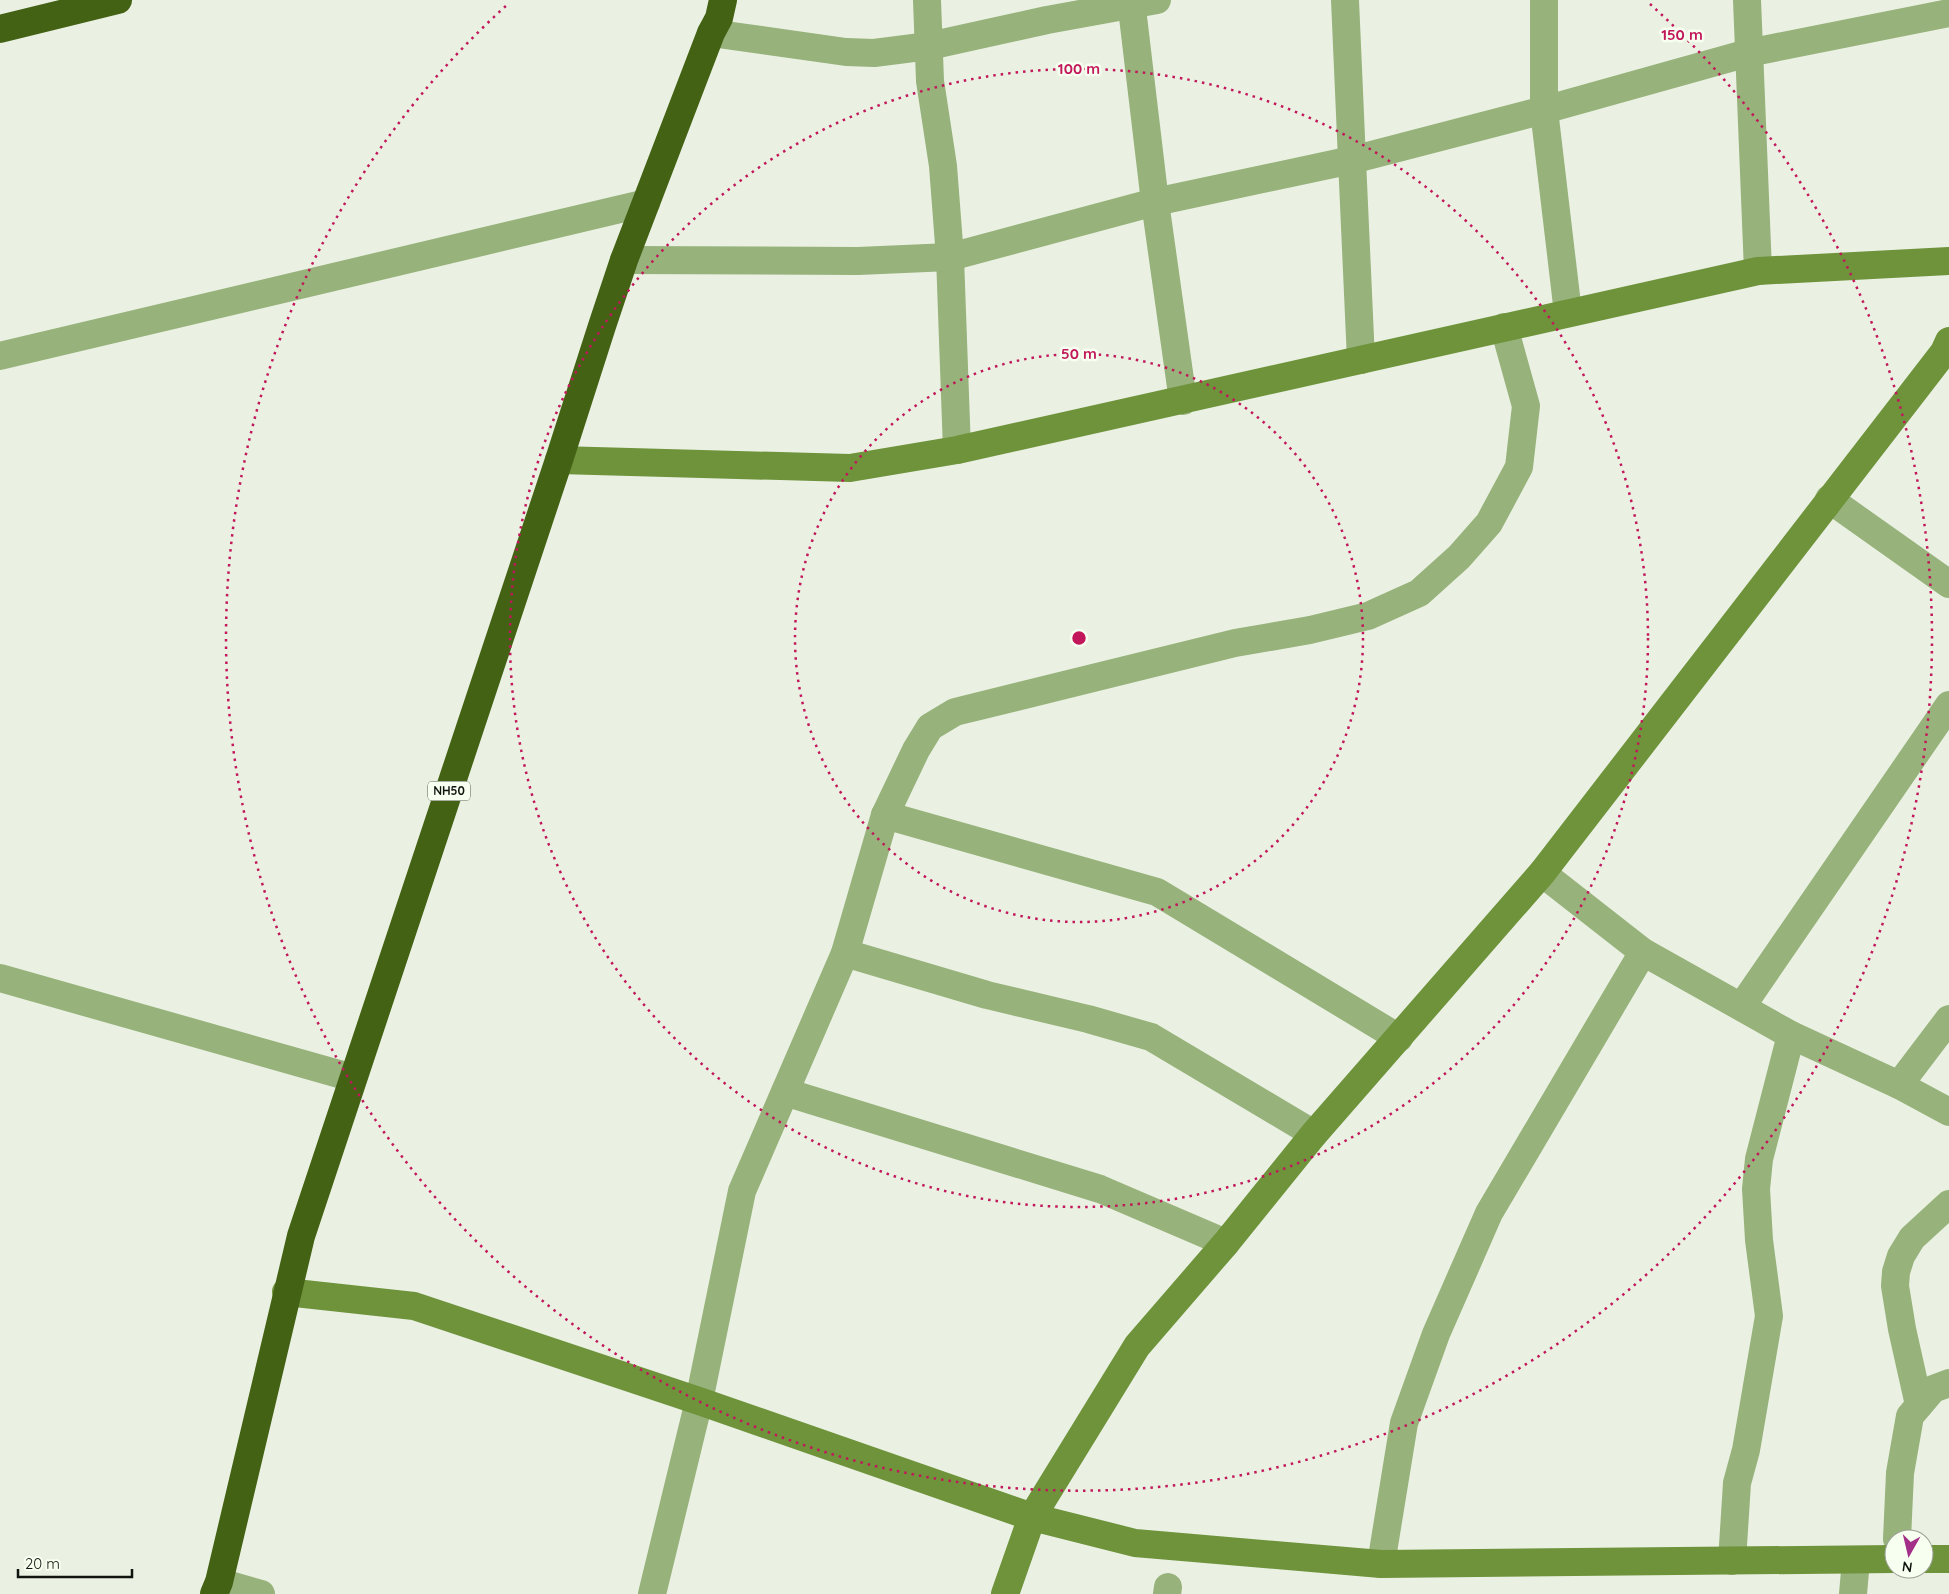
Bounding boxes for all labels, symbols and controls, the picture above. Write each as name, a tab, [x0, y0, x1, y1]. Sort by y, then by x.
text: 150 m	[1661, 25, 1703, 44]
text: 100 m	[1058, 59, 1100, 78]
text: 50 m	[1061, 344, 1097, 363]
centre of rings	[1070, 629, 1088, 647]
road number: NH50	[428, 781, 470, 800]
north arrow	[1884, 1529, 1934, 1579]
scale bar	[18, 1546, 131, 1578]
text: 20 m	[25, 1554, 60, 1573]
text: N	[1901, 1557, 1914, 1577]

